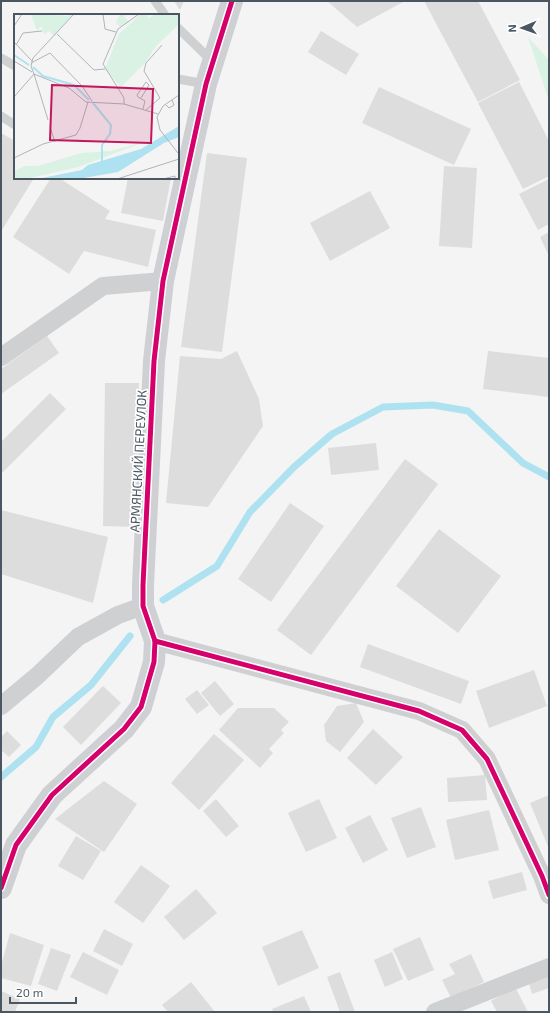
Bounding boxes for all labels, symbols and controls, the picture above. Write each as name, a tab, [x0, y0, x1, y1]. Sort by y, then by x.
north arrow	[502, 8, 542, 48]
inset map	[14, 14, 179, 179]
text: N	[505, 24, 518, 33]
street label: АРМЯНСКИЙ ПЕРЕУЛОК	[126, 389, 150, 533]
scale bar	[10, 979, 76, 1005]
text: 20 m	[16, 985, 43, 999]

